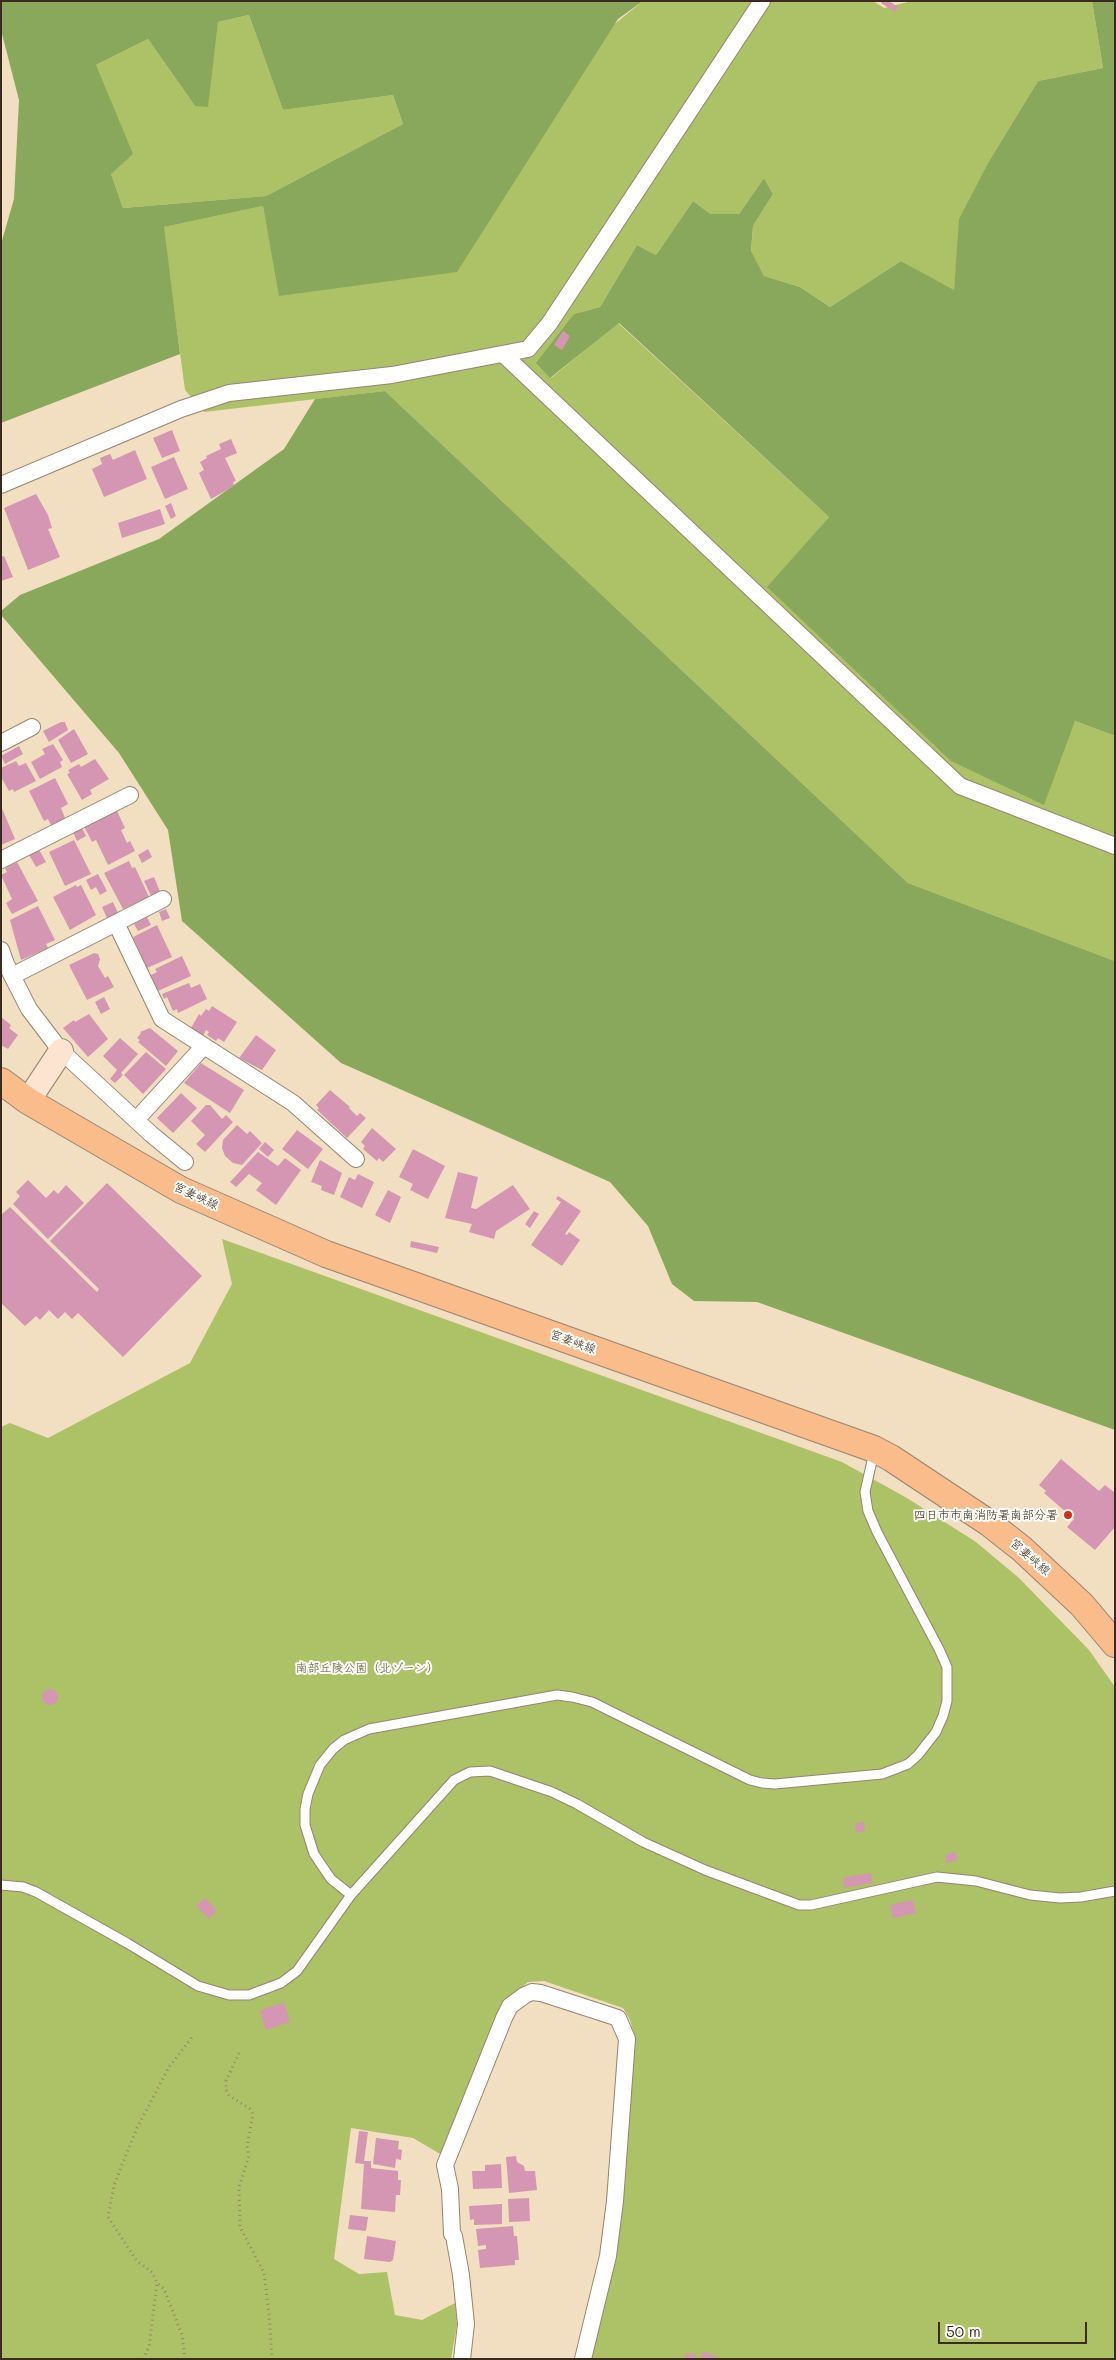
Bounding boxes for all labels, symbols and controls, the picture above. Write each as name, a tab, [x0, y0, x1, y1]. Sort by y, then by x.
street label: 宮妻峡線	[171, 1179, 221, 1213]
street label: 宮妻峡線	[548, 1327, 598, 1357]
place label: 四日市市南消防署南部分署	[914, 1508, 1058, 1522]
marker: 四日市市南消防署南部分署	[1062, 1509, 1074, 1521]
street label: 宮妻峡線	[1007, 1536, 1053, 1578]
park label: 南部丘陵公園（北ゾーン）	[295, 1661, 439, 1675]
scale bar	[941, 2312, 1090, 2344]
text: 50 m	[946, 2321, 981, 2341]

